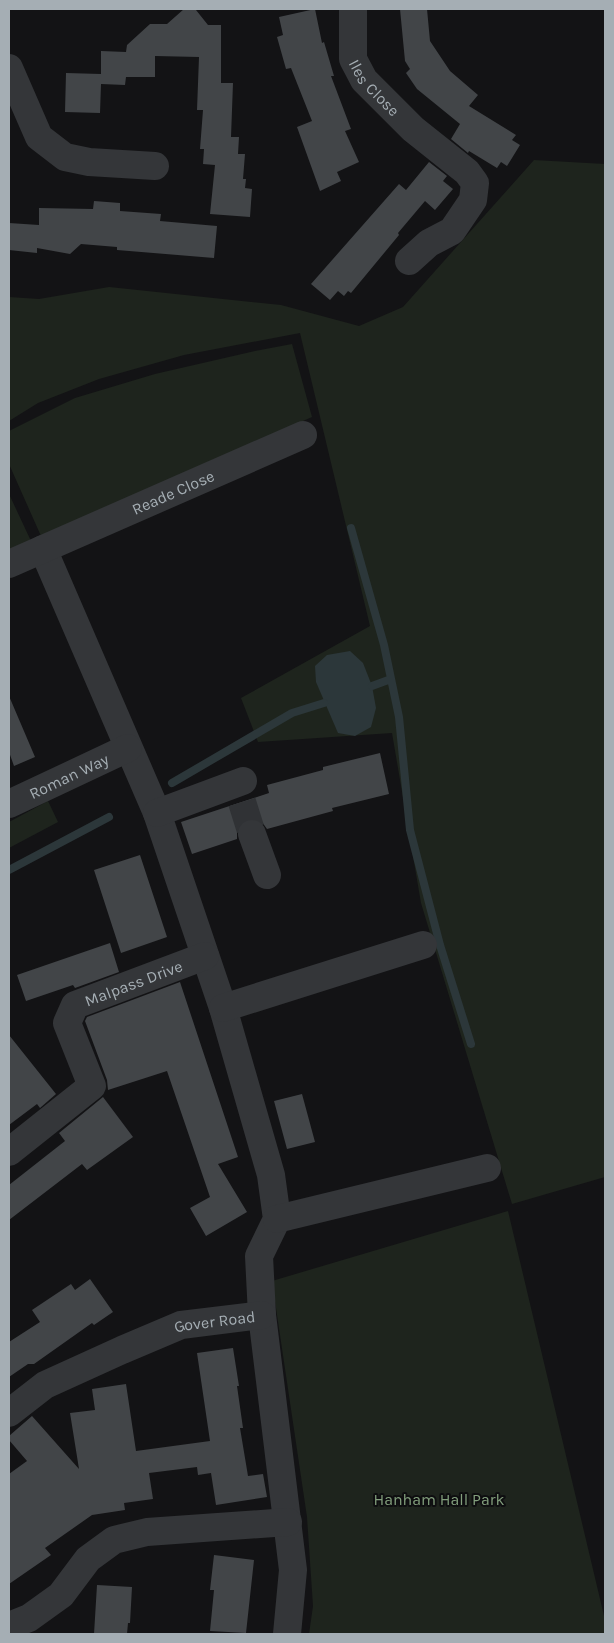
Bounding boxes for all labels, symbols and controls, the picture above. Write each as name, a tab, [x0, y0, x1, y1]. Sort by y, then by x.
street label: Iles Close	[345, 56, 403, 120]
street label: Reade Close	[129, 466, 217, 519]
street label: Roman Way	[26, 749, 112, 803]
street label: Malpass Drive	[82, 956, 185, 1011]
street label: Gover Road	[171, 1307, 256, 1337]
park label: Hanham Hall Park	[373, 1490, 505, 1509]

